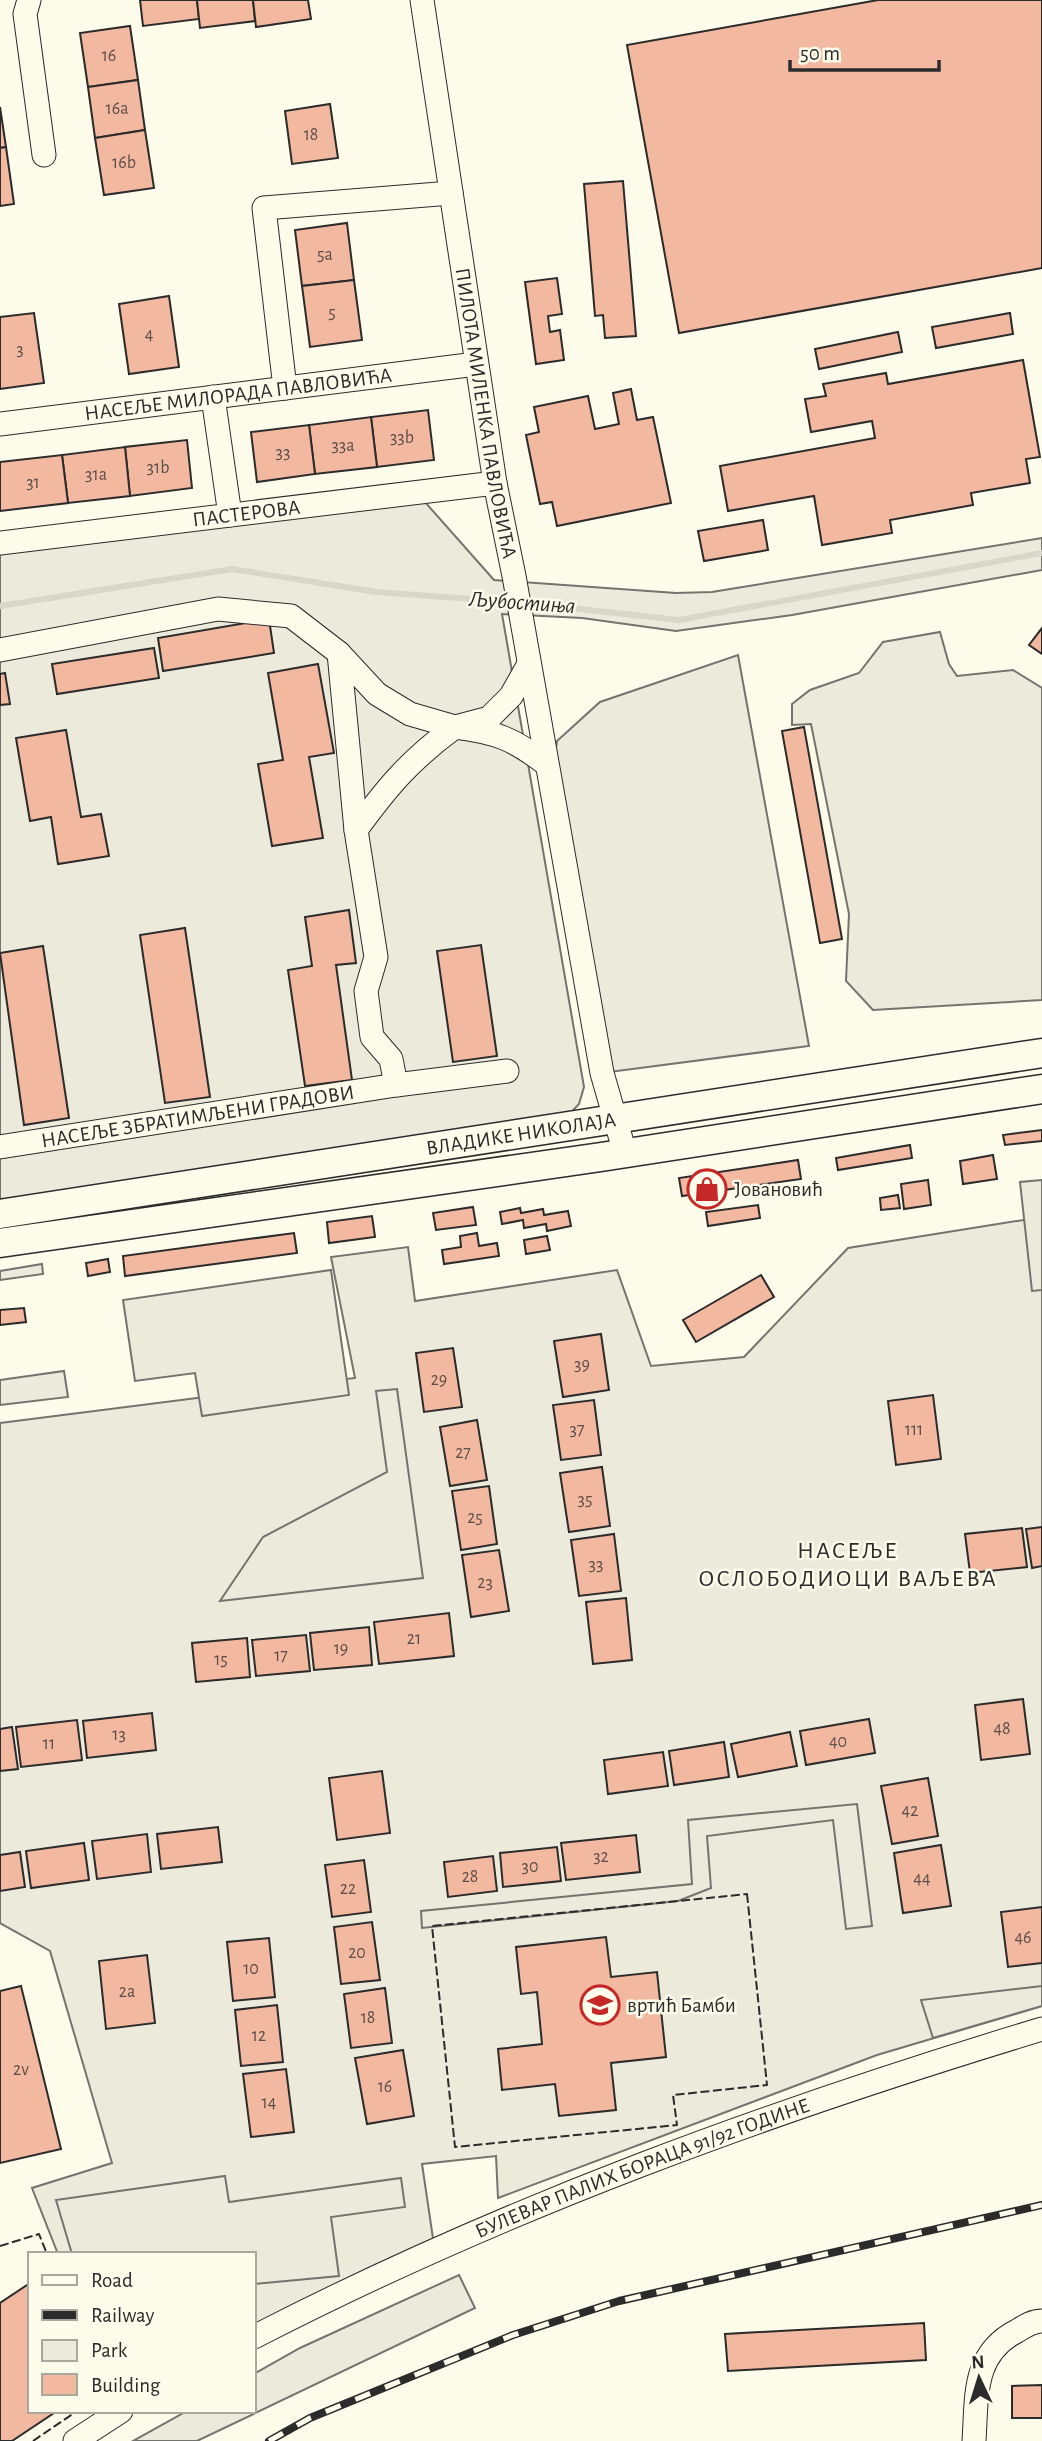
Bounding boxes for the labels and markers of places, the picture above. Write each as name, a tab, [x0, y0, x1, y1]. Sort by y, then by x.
shop icon: Јовановић	[686, 1168, 728, 1210]
place label: Јовановић	[734, 1179, 823, 1200]
school or university icon: вртић Бамби	[579, 1984, 621, 2026]
place label: вртић Бамби	[627, 1995, 736, 2016]

